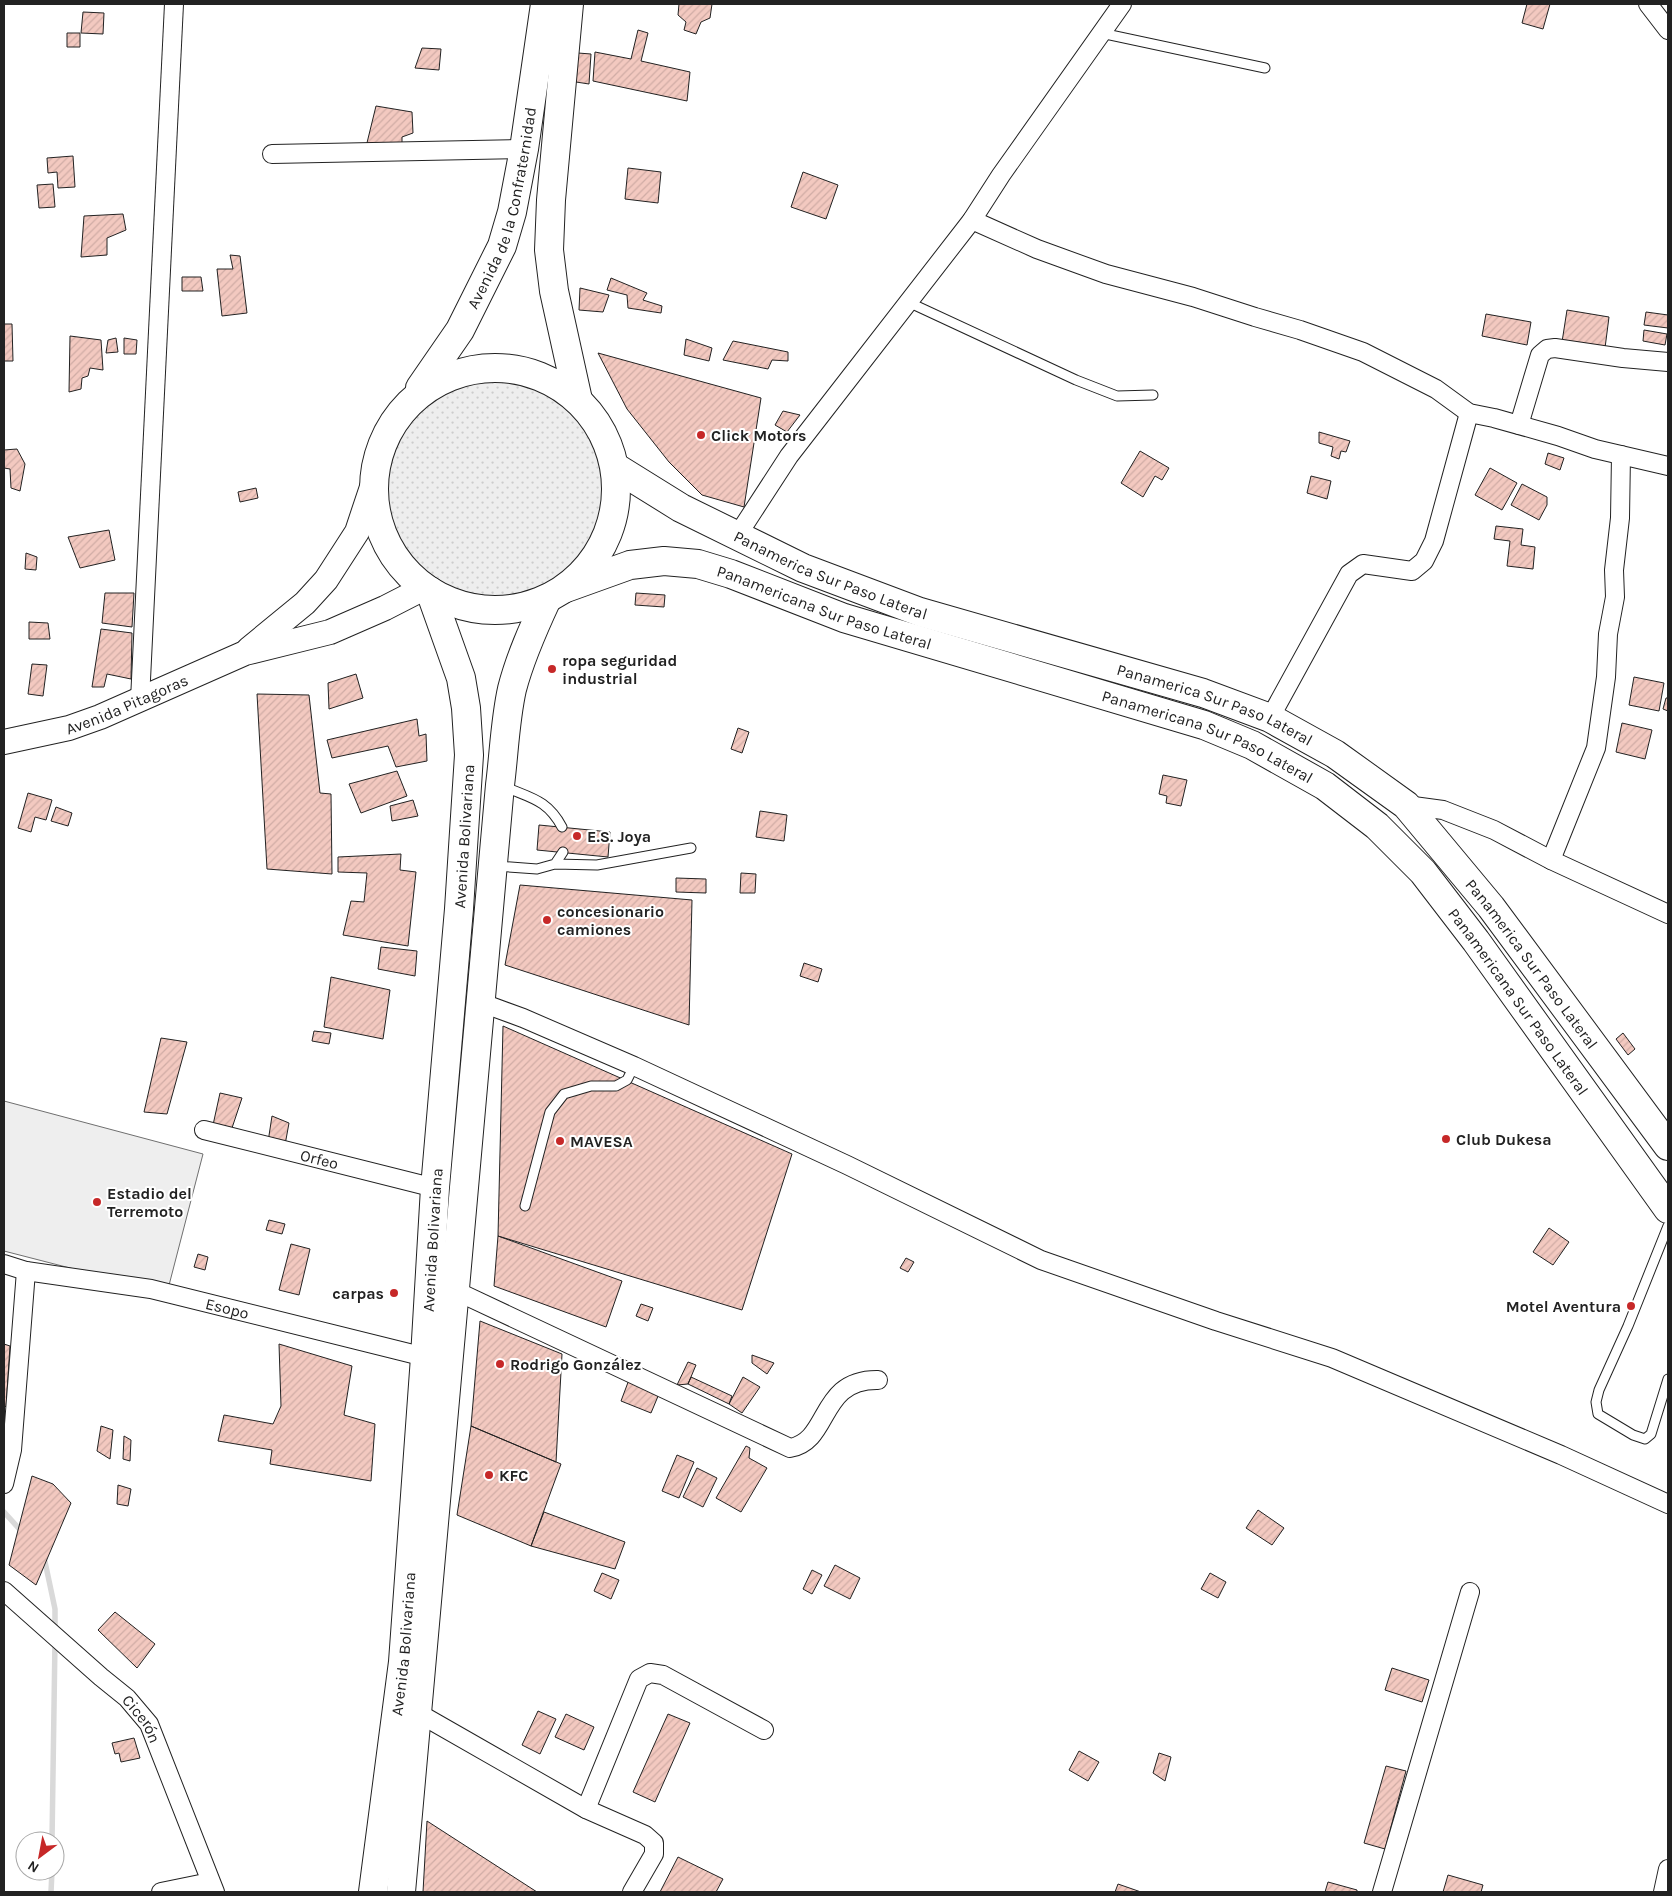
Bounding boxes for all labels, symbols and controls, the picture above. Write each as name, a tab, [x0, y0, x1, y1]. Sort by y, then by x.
street label: Avenida de la Confraternidad	[463, 106, 539, 312]
place label: Click Motors	[711, 426, 806, 445]
marker: Click Motors	[695, 429, 707, 441]
street label: Panamerica Sur Paso Lateral	[731, 526, 930, 623]
street label: Panamericana Sur Paso Lateral	[715, 561, 934, 653]
place label: ropa seguridad industrial	[562, 651, 677, 688]
street label: Panamerica Sur Paso Lateral	[1115, 659, 1316, 749]
marker: ropa seguridad industrial	[546, 663, 558, 675]
street label: Avenida Pitagoras	[63, 670, 191, 738]
street label: Panamericana Sur Paso Lateral	[1100, 686, 1316, 787]
street label: Avenida Bolivariana	[450, 764, 478, 909]
place label: E.S. Joya	[587, 827, 651, 846]
marker: E.S. Joya	[571, 830, 583, 842]
street label: Panamerica Sur Paso Lateral	[1462, 875, 1602, 1052]
place label: concesionario camiones	[557, 902, 664, 939]
street label: Panamericana Sur Paso Lateral	[1444, 904, 1593, 1099]
marker: concesionario camiones	[541, 914, 553, 926]
place label: Club Dukesa	[1456, 1130, 1552, 1149]
place label: MAVESA	[570, 1132, 633, 1151]
marker: Club Dukesa	[1440, 1133, 1452, 1145]
marker: MAVESA	[554, 1135, 566, 1147]
street label: Orfeo	[298, 1145, 340, 1173]
street label: Avenida Bolivariana	[418, 1167, 446, 1313]
place label: Estadio del Terremoto	[107, 1184, 192, 1221]
marker: Estadio del Terremoto	[91, 1196, 103, 1208]
place label: carpas	[332, 1284, 384, 1303]
marker: carpas	[388, 1287, 400, 1299]
street label: Esopo	[204, 1293, 251, 1322]
place label: Motel Aventura	[1506, 1297, 1621, 1316]
marker: Motel Aventura	[1625, 1300, 1637, 1312]
place label: Rodrigo González	[510, 1355, 642, 1374]
marker: Rodrigo González	[494, 1358, 506, 1370]
place label: KFC	[499, 1466, 528, 1485]
marker: KFC	[483, 1469, 495, 1481]
street label: Avenida Bolivariana	[387, 1571, 419, 1717]
street label: Cicerón	[119, 1691, 165, 1746]
north arrow	[15, 1831, 65, 1881]
text: N	[25, 1857, 42, 1876]

